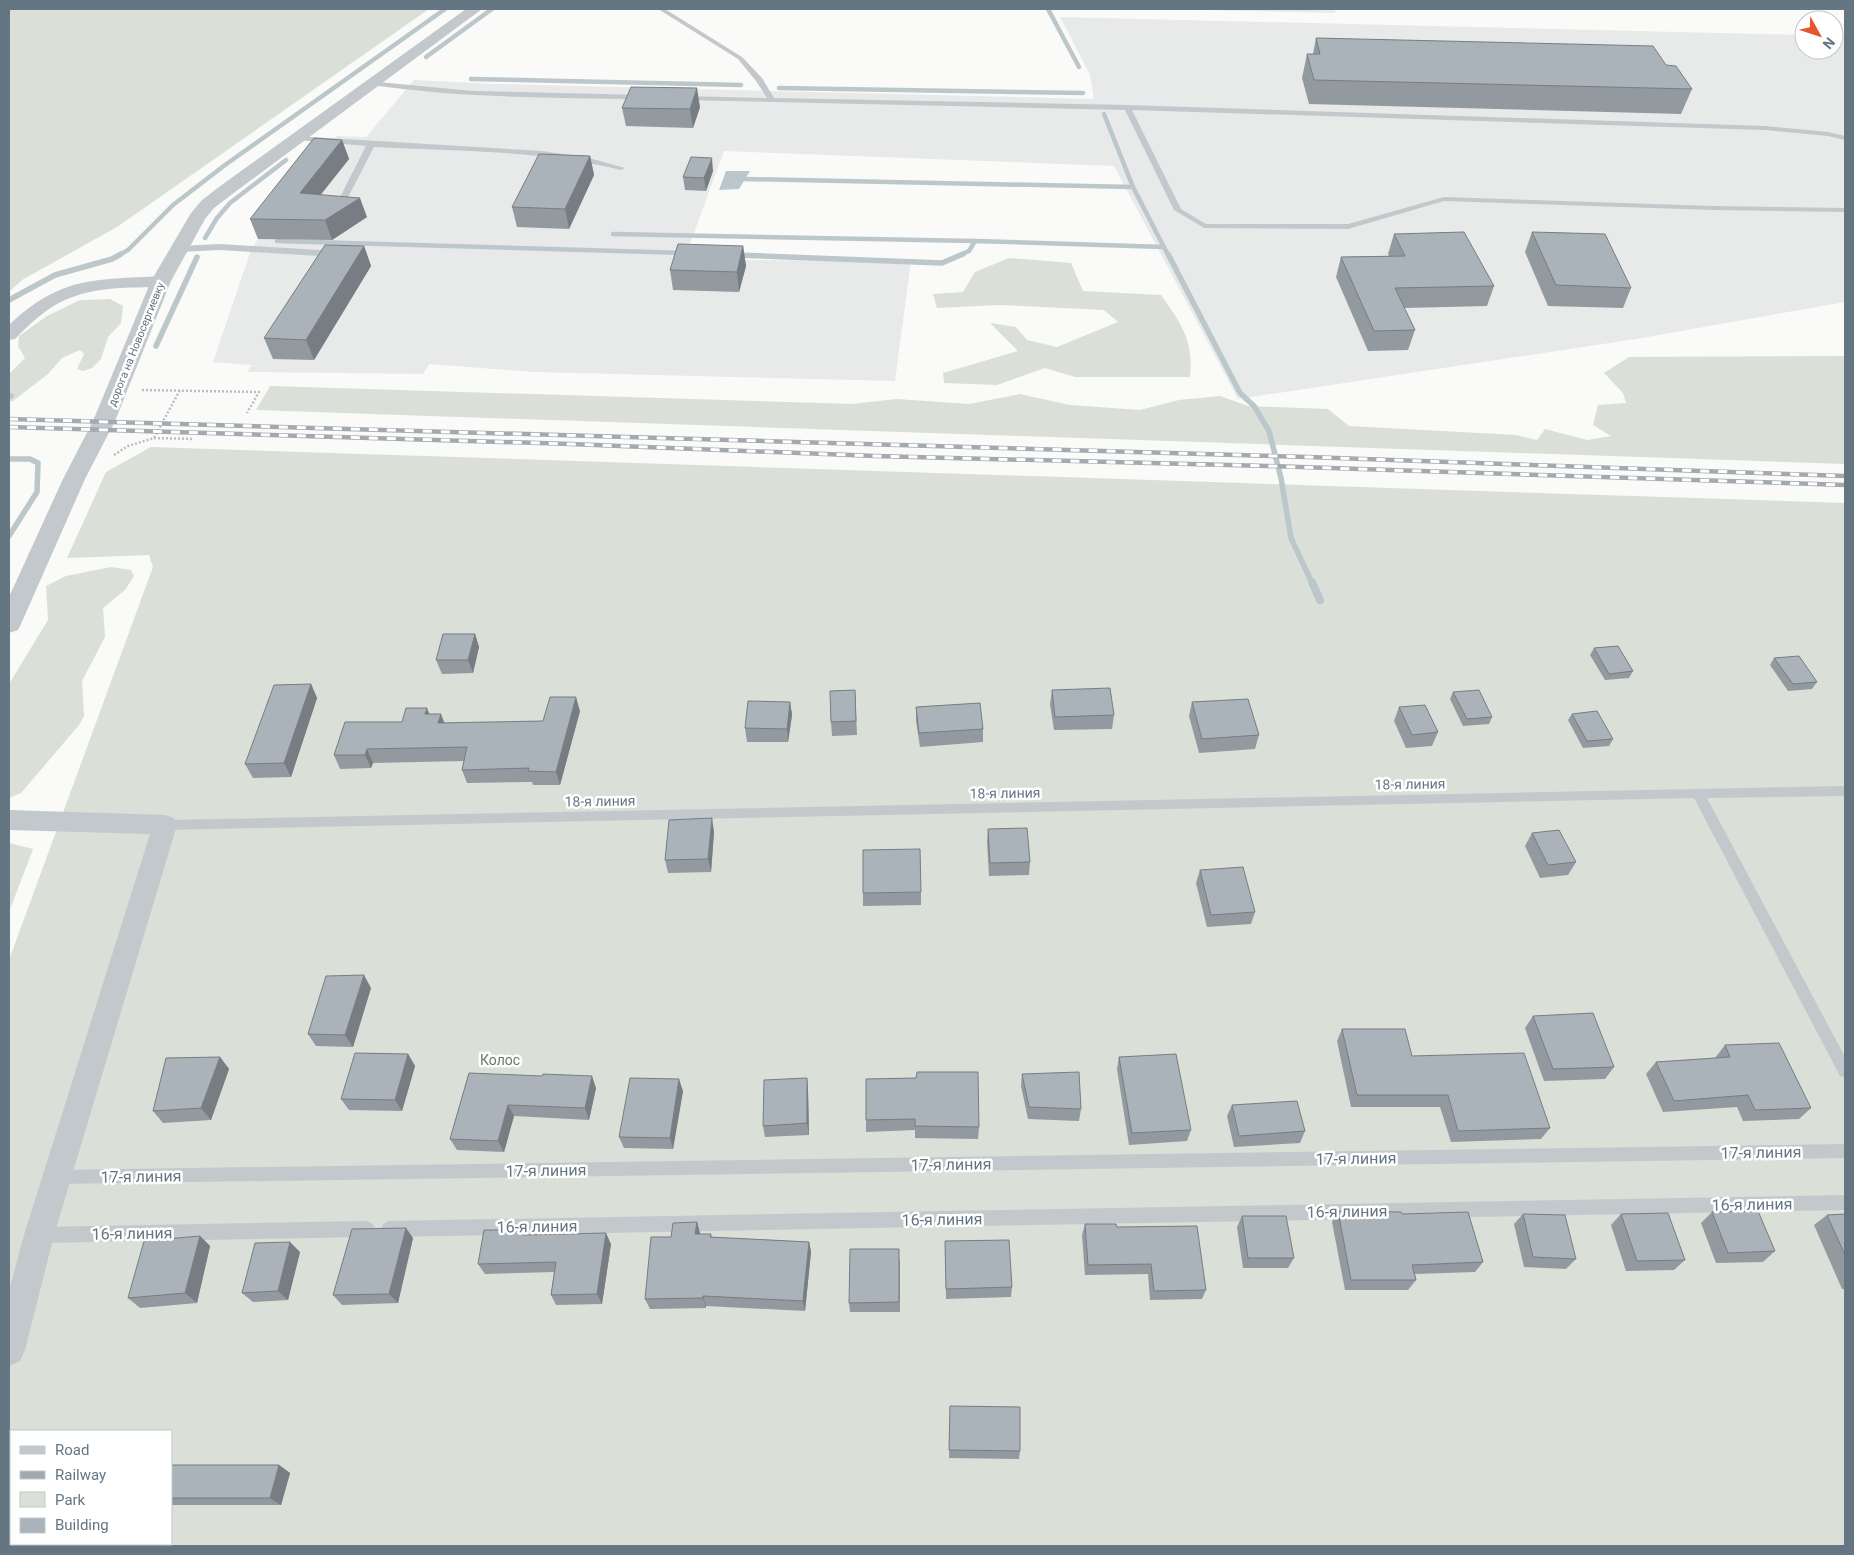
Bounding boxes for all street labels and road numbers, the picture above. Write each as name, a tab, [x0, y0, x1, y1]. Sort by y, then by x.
street label: дорога на Новосергиевку	[106, 280, 168, 408]
street label: 18-я линия	[1374, 775, 1446, 793]
street label: 18-я линия	[969, 784, 1041, 802]
street label: 18-я линия	[564, 792, 636, 810]
street label: 17-я линия	[1720, 1142, 1802, 1163]
street label: 17-я линия	[1315, 1148, 1397, 1169]
street label: 17-я линия	[910, 1154, 992, 1175]
street label: 17-я линия	[505, 1160, 587, 1181]
street label: 17-я линия	[100, 1166, 182, 1187]
street label: 16-я линия	[1711, 1194, 1793, 1215]
street label: 16-я линия	[1306, 1201, 1388, 1222]
street label: 16-я линия	[901, 1209, 983, 1230]
street label: 16-я линия	[496, 1216, 578, 1237]
street label: 16-я линия	[91, 1223, 173, 1244]

